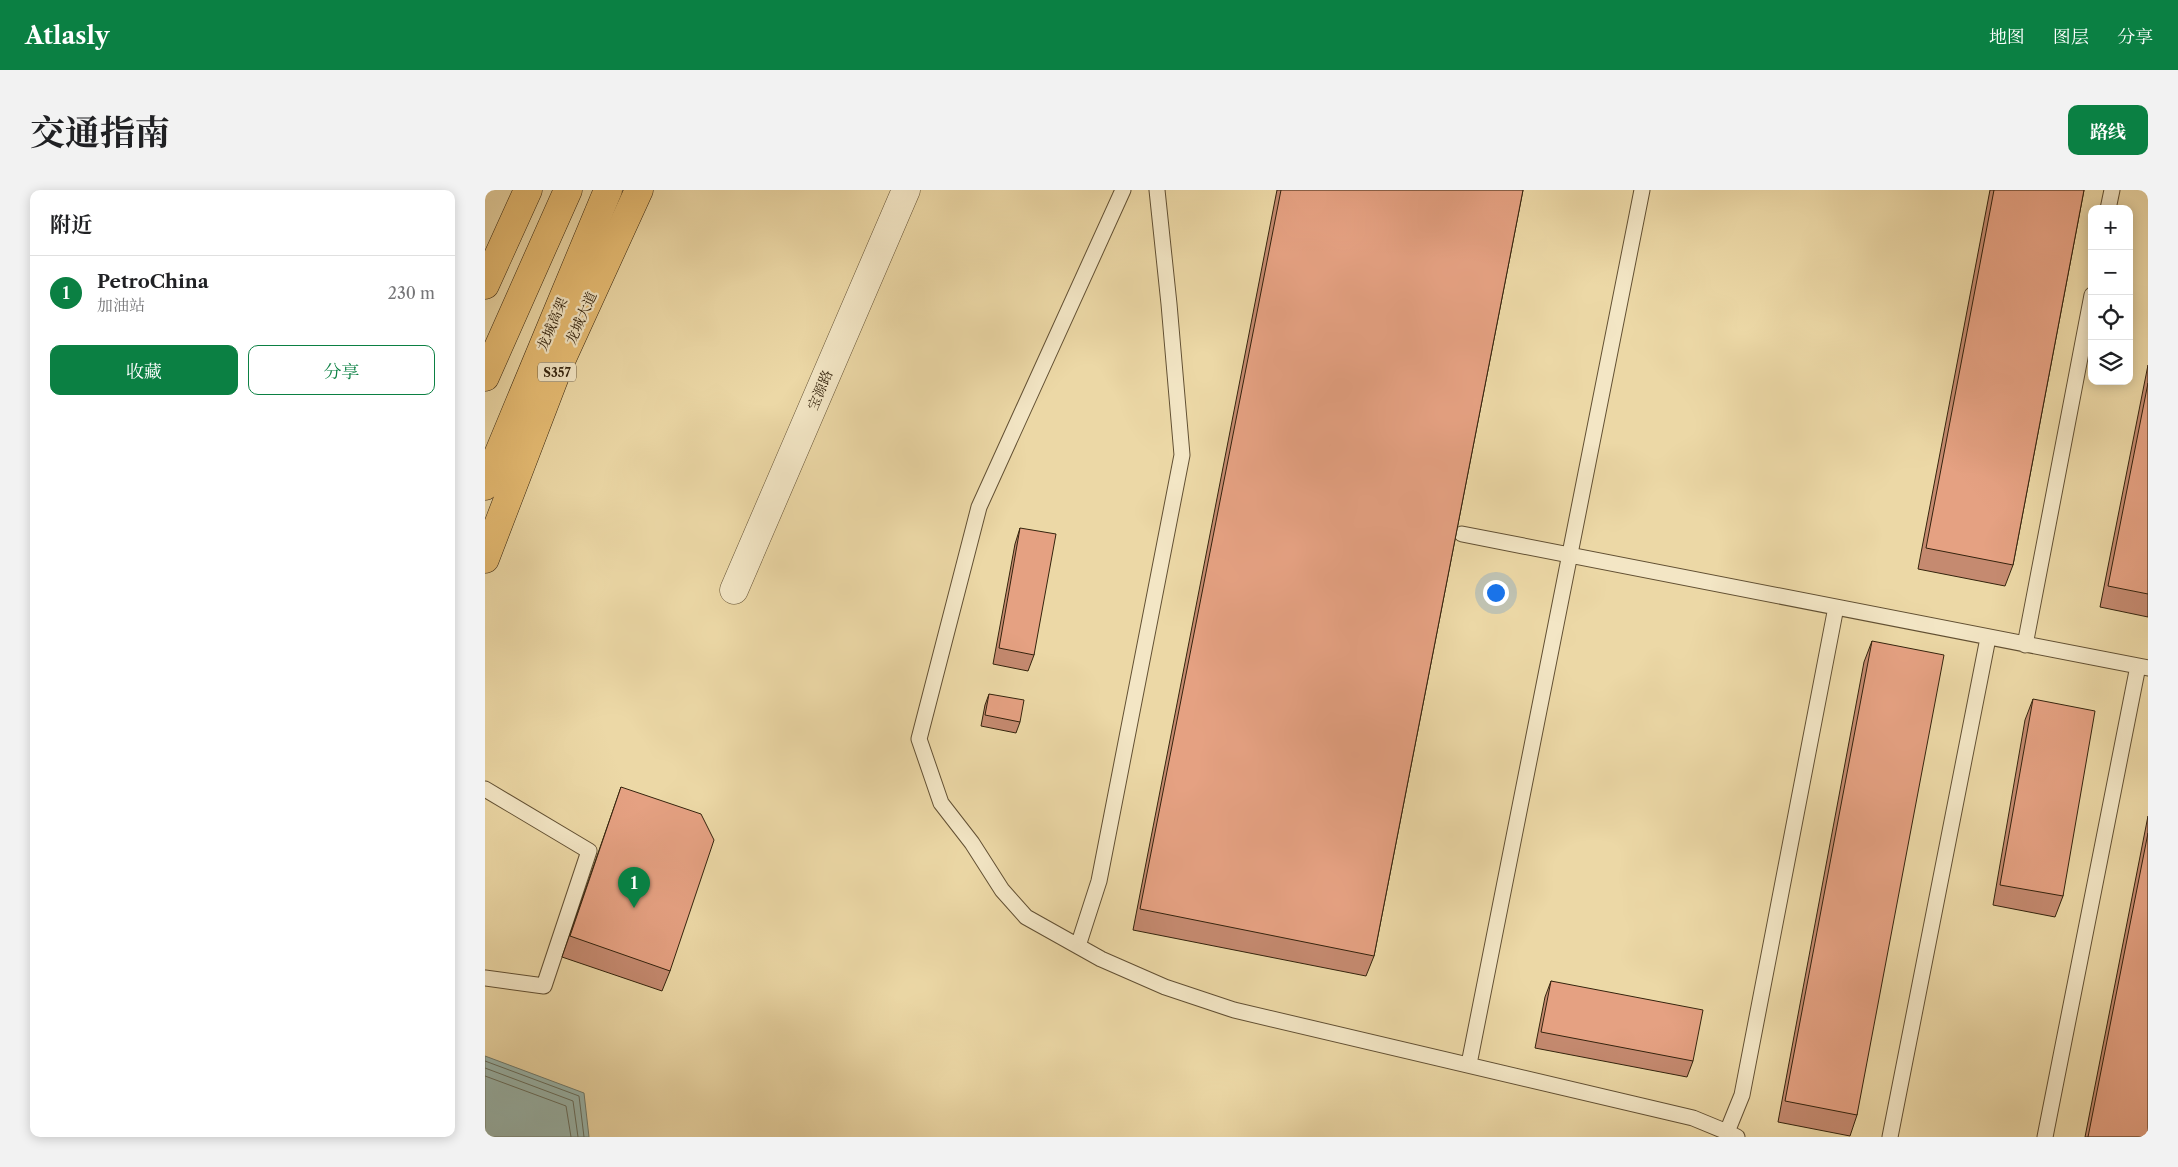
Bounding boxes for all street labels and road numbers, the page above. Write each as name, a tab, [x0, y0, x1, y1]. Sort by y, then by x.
street label: 龙城大道	[561, 289, 601, 347]
street label: 龙城高架	[533, 295, 571, 353]
road number: S357	[538, 362, 576, 382]
street label: 宝源路	[804, 367, 836, 413]

